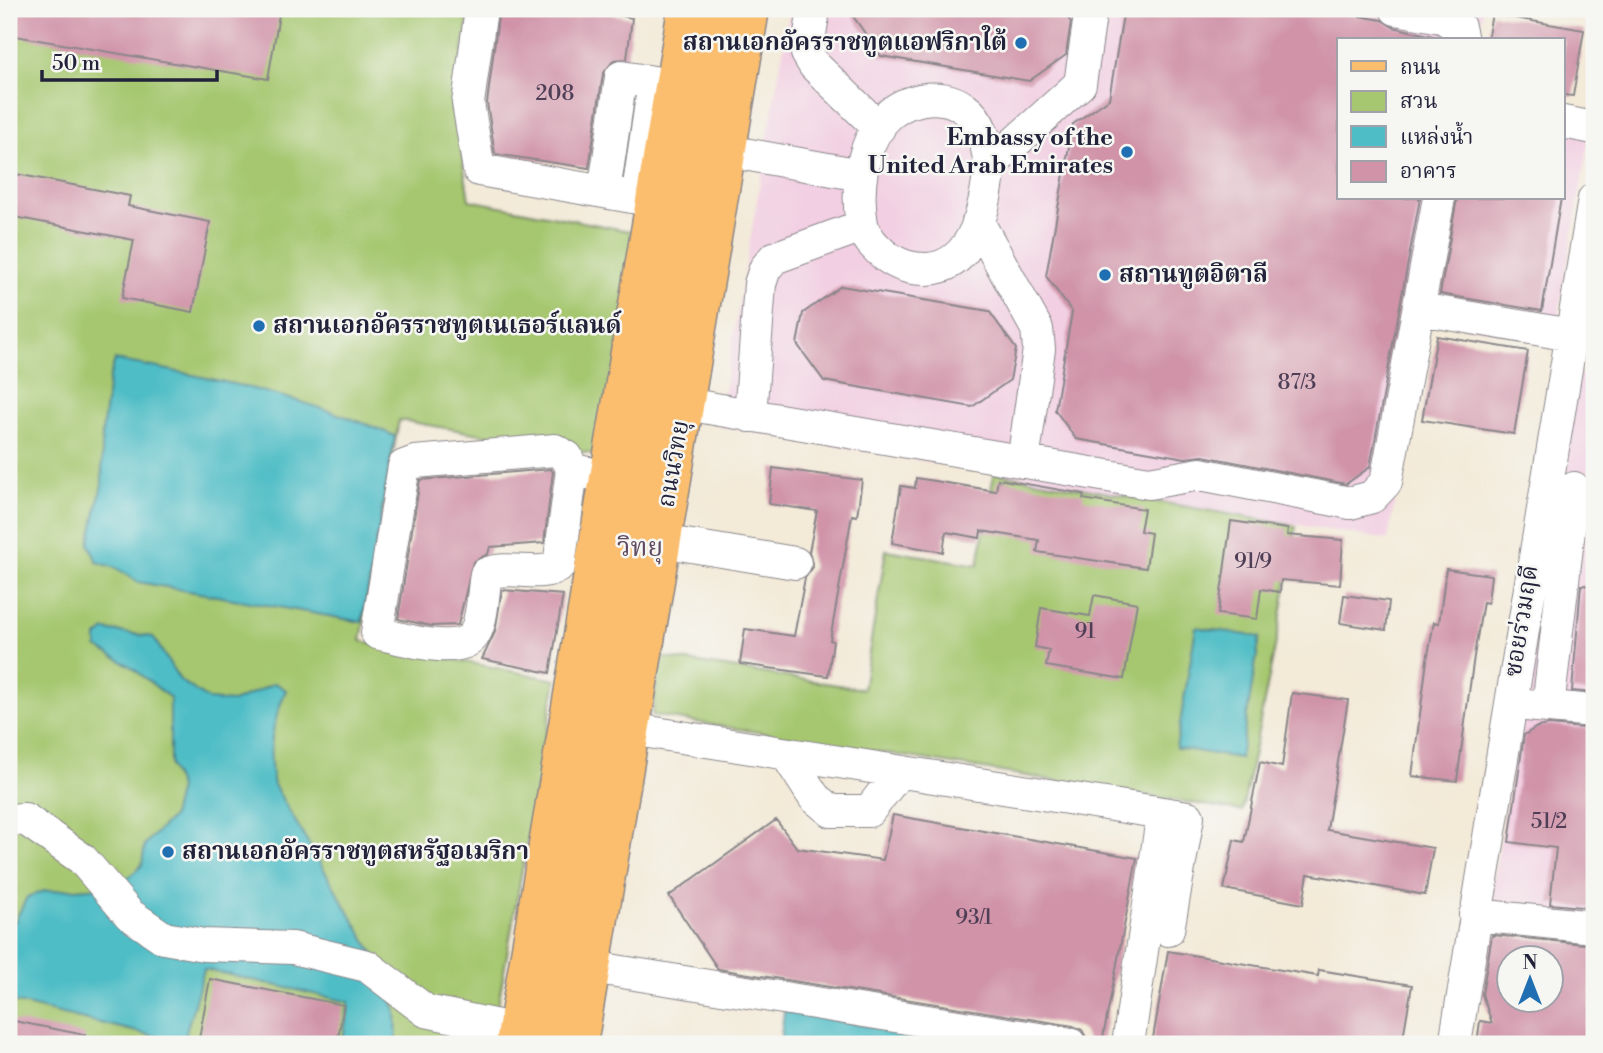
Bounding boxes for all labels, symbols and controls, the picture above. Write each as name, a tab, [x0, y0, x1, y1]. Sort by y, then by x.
place label: สถานเอกอัครราชทูตแอฟริกาใต้	[683, 25, 1007, 58]
marker: สถานเอกอัครราชทูตแอฟริกาใต้	[1013, 35, 1029, 51]
scale bar	[42, 38, 217, 82]
legend	[1337, 38, 1564, 200]
text: 50 m	[52, 51, 100, 77]
text: ถนน	[1400, 55, 1441, 81]
house number: 208	[536, 81, 574, 107]
text: สวน	[1400, 89, 1438, 115]
text: แหล่งน้ำ	[1400, 121, 1473, 151]
place label: Embassy of the United Arab Emirates	[868, 123, 1113, 181]
marker: Embassy of the United Arab Emirates	[1119, 144, 1135, 160]
text: อาคาร	[1400, 159, 1457, 185]
place label: สถานทูตอิตาลี	[1119, 260, 1268, 290]
marker: สถานทูตอิตาลี	[1097, 267, 1113, 283]
place label: สถานเอกอัครราชทูตเนเธอร์แลนด์	[273, 310, 622, 341]
marker: สถานเอกอัครราชทูตเนเธอร์แลนด์	[251, 318, 267, 334]
house number: 87/3	[1278, 370, 1316, 396]
street label: ถนนวิทยุ	[652, 418, 696, 510]
district label: วิทยุ	[617, 532, 663, 565]
house number: 91/9	[1234, 549, 1272, 575]
street label: ซอยร่วมฤดี	[1498, 563, 1546, 679]
house number: 91	[1074, 619, 1096, 645]
house number: 51/2	[1531, 809, 1567, 835]
place label: สถานเอกอัครราชทูตสหรัฐอเมริกา	[182, 837, 529, 867]
marker: สถานเอกอัครราชทูตสหรัฐอเมริกา	[160, 844, 176, 860]
house number: 93/1	[955, 905, 993, 931]
north arrow	[1494, 944, 1564, 1014]
text: N	[1522, 951, 1538, 975]

